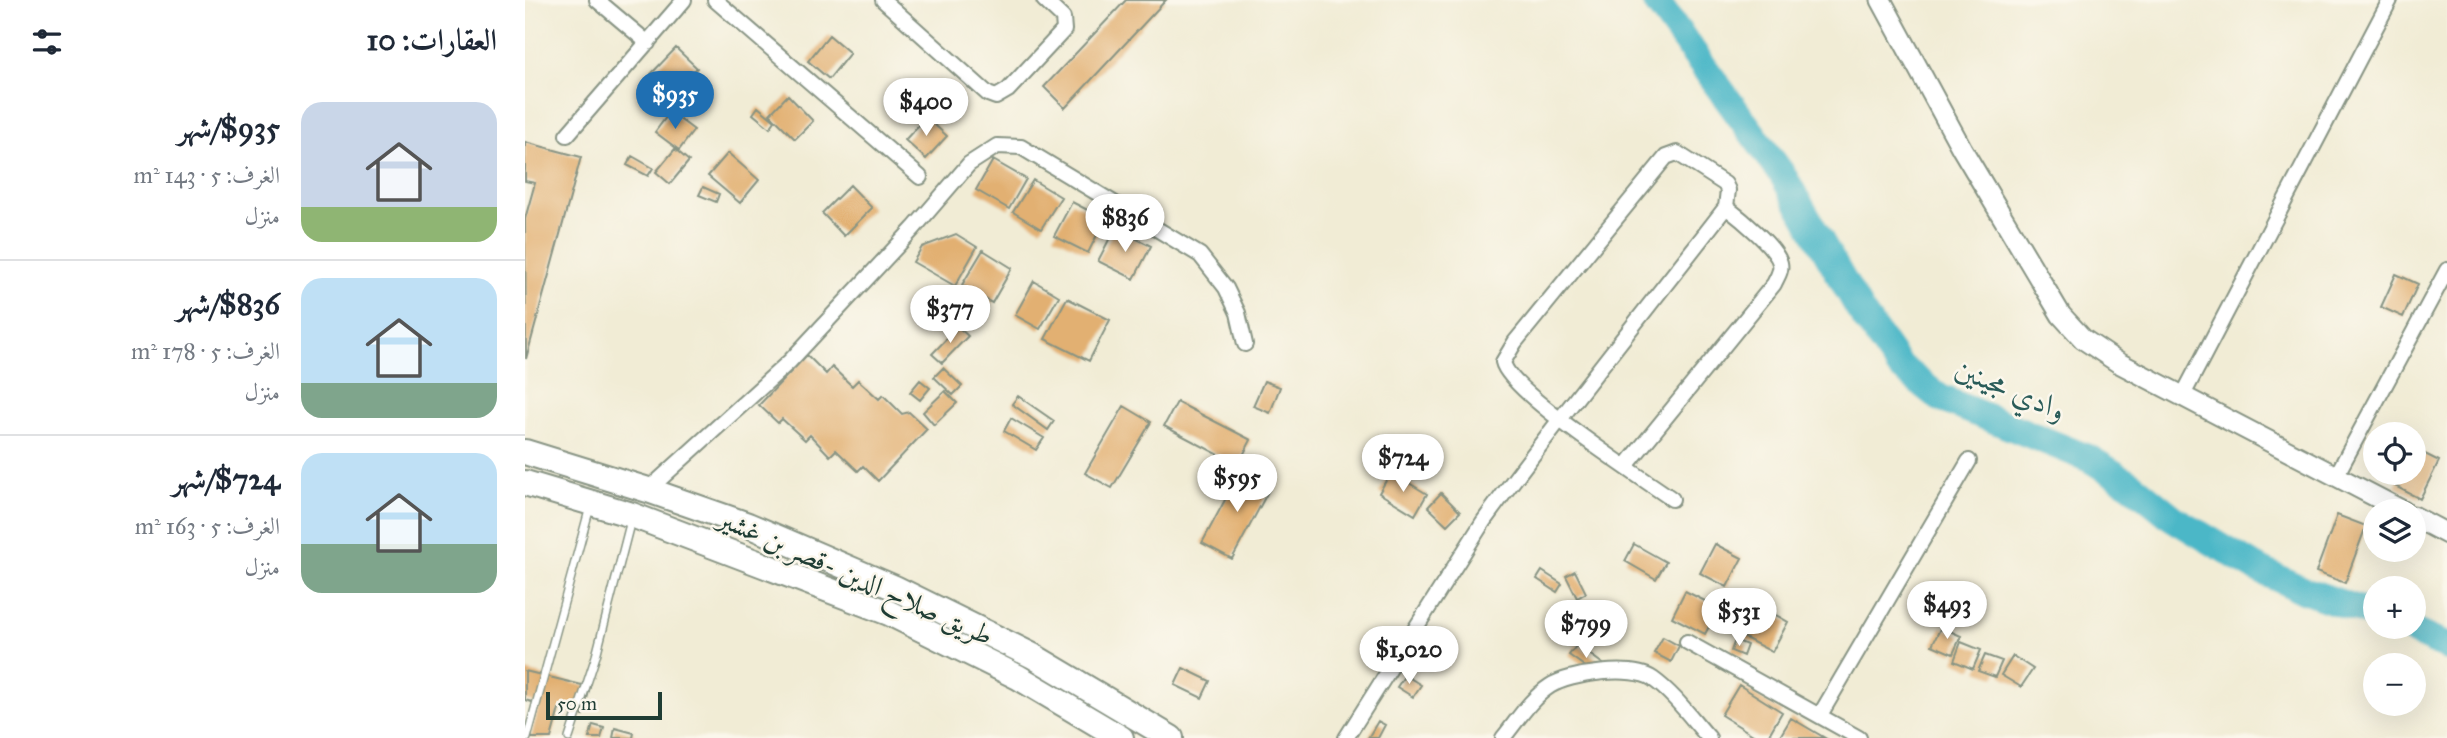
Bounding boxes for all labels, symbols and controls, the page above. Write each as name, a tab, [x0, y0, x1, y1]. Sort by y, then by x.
text: العقارات: 10	[367, 22, 497, 58]
icon: filters	[28, 23, 66, 61]
pin: $935	[634, 72, 716, 131]
pin: $400	[885, 78, 967, 138]
text: $935	[652, 80, 698, 108]
text: $400	[899, 87, 953, 115]
text: $935/شهر	[177, 110, 280, 146]
icon: home	[357, 130, 441, 214]
text: الغرف: 5 · 143 m²	[134, 161, 280, 189]
pin: $836	[1084, 194, 1166, 254]
text: منزل	[245, 202, 280, 230]
text: $836	[1101, 203, 1149, 231]
text: $836/شهر	[176, 286, 280, 322]
pin: $377	[909, 286, 991, 345]
text: $377	[926, 294, 974, 322]
icon: home	[357, 306, 441, 390]
text: الغرف: 5 · 178 m²	[131, 337, 280, 365]
water label: وادي مجينين	[1948, 350, 2072, 434]
text: منزل	[245, 378, 280, 406]
map controls	[2363, 422, 2426, 716]
button: locate	[2363, 422, 2426, 485]
pin: $724	[1362, 434, 1444, 494]
text: $724	[1378, 443, 1428, 471]
pin: $595	[1196, 454, 1278, 514]
text: $724/شهر	[172, 461, 280, 497]
text: $595	[1213, 463, 1261, 491]
icon: home	[357, 481, 441, 565]
street label: طريق صلاح الدين -قصر بن غشير	[707, 499, 999, 660]
button: layers	[2363, 499, 2426, 562]
text: الغرف: 5 · 163 m²	[135, 512, 280, 540]
text: منزل	[245, 553, 280, 581]
button: +	[2363, 576, 2426, 639]
pin: $493	[1906, 582, 1988, 641]
pin: $531	[1698, 588, 1780, 648]
text: $493	[1923, 590, 1971, 618]
text: $531	[1718, 597, 1760, 625]
pin: $799	[1545, 600, 1627, 660]
text: $799	[1561, 609, 1611, 637]
pin: $1,020	[1352, 626, 1466, 686]
text: $1,020	[1376, 635, 1442, 663]
button: −	[2363, 653, 2426, 716]
scale bar	[546, 689, 661, 721]
text: 50 m	[557, 692, 597, 715]

